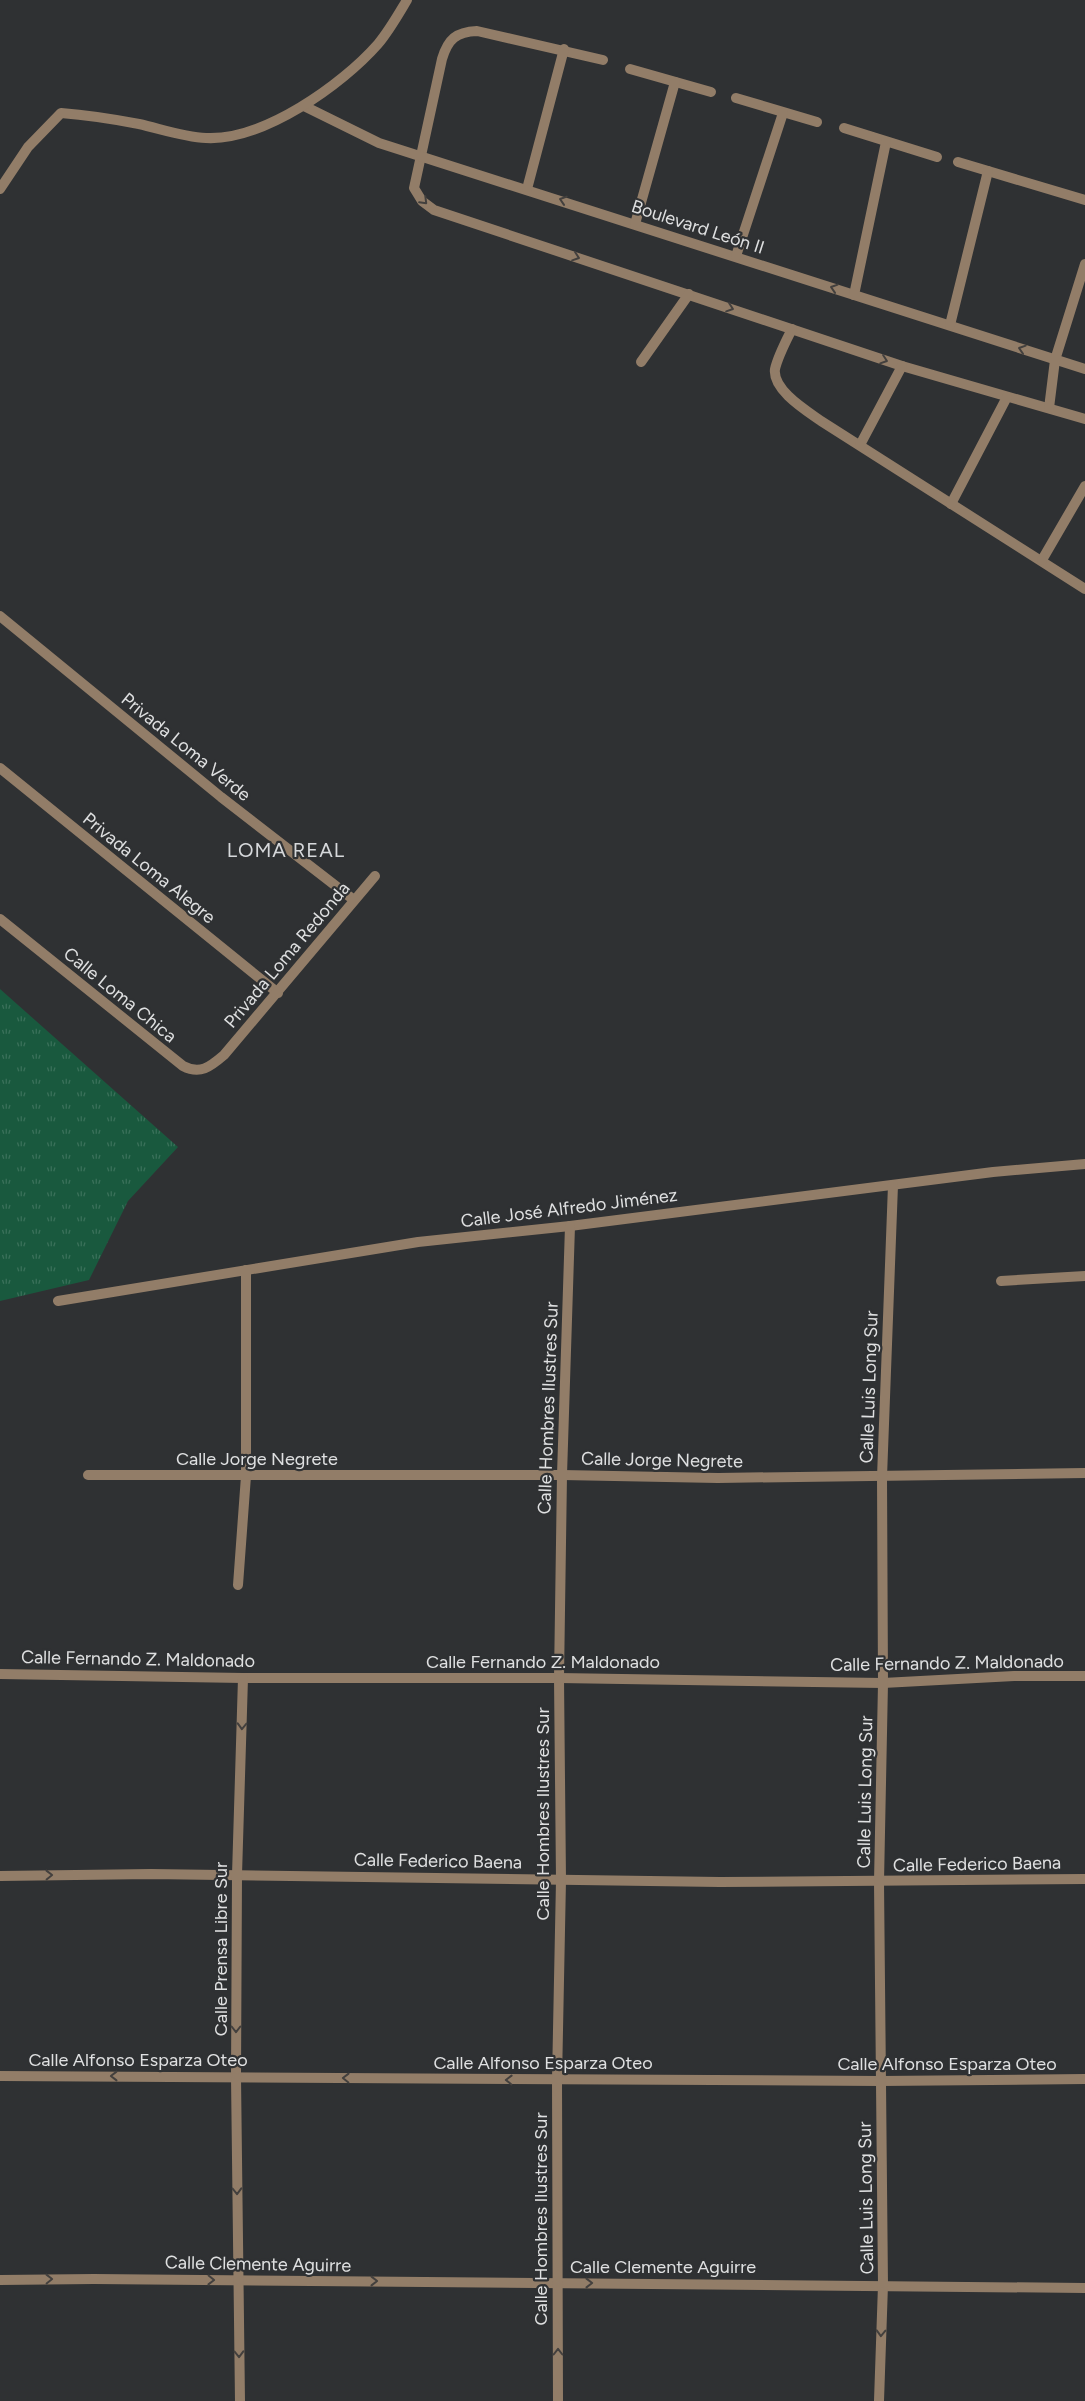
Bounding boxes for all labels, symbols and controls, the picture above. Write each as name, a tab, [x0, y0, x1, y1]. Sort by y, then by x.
one-way arrow	[418, 195, 427, 204]
street label: Boulevard León II	[629, 195, 767, 259]
one-way arrow	[559, 196, 568, 206]
one-way arrow	[571, 252, 579, 262]
one-way arrow	[830, 284, 839, 294]
one-way arrow	[725, 302, 734, 312]
one-way arrow	[1018, 345, 1027, 355]
one-way arrow	[879, 354, 888, 364]
street label: Privada Loma Verde	[117, 688, 255, 806]
street label: Privada Loma Alegre	[78, 808, 220, 928]
district label: LOMA REAL	[227, 838, 345, 862]
street label: Privada Loma Redonda	[220, 878, 354, 1032]
street label: Calle Loma Chica	[59, 943, 181, 1047]
street label: Calle José Alfredo Jiménez	[459, 1184, 679, 1232]
street label: Calle Hombres Ilustres Sur	[533, 1301, 563, 1515]
street label: Calle Luis Long Sur	[855, 1310, 883, 1464]
street label: Calle Jorge Negrete	[176, 1448, 338, 1470]
street label: Calle Jorge Negrete	[581, 1448, 743, 1472]
street label: Calle Fernando Z. Maldonado	[21, 1646, 255, 1672]
street label: Calle Fernando Z. Maldonado	[830, 1650, 1064, 1676]
street label: Calle Fernando Z. Maldonado	[426, 1651, 660, 1673]
street label: Calle Hombres Ilustres Sur	[532, 1708, 554, 1920]
street label: Calle Luis Long Sur	[853, 1715, 877, 1869]
one-way arrow	[236, 1723, 247, 1731]
street label: Calle Federico Baena	[354, 1849, 522, 1873]
street label: Calle Federico Baena	[893, 1852, 1061, 1876]
street label: Calle Prensa Libre Sur	[210, 1862, 232, 2036]
one-way arrow	[45, 1870, 53, 1880]
one-way arrow	[231, 2025, 241, 2033]
street label: Calle Alfonso Esparza Oteo	[28, 2049, 248, 2071]
street label: Calle Alfonso Esparza Oteo	[433, 2052, 653, 2074]
street label: Calle Alfonso Esparza Oteo	[837, 2053, 1057, 2075]
one-way arrow	[109, 2071, 117, 2081]
one-way arrow	[342, 2073, 350, 2083]
one-way arrow	[504, 2075, 512, 2085]
street label: Calle Hombres Ilustres Sur	[530, 2113, 552, 2325]
street label: Calle Luis Long Sur	[854, 2121, 878, 2275]
one-way arrow	[232, 2188, 242, 2195]
street label: Calle Clemente Aguirre	[165, 2251, 351, 2277]
street label: Calle Clemente Aguirre	[570, 2256, 756, 2278]
one-way arrow	[45, 2274, 53, 2284]
one-way arrow	[208, 2275, 215, 2285]
one-way arrow	[370, 2276, 378, 2287]
one-way arrow	[585, 2278, 593, 2288]
one-way arrow	[876, 2330, 886, 2338]
one-way arrow	[553, 2348, 563, 2356]
one-way arrow	[234, 2350, 244, 2358]

